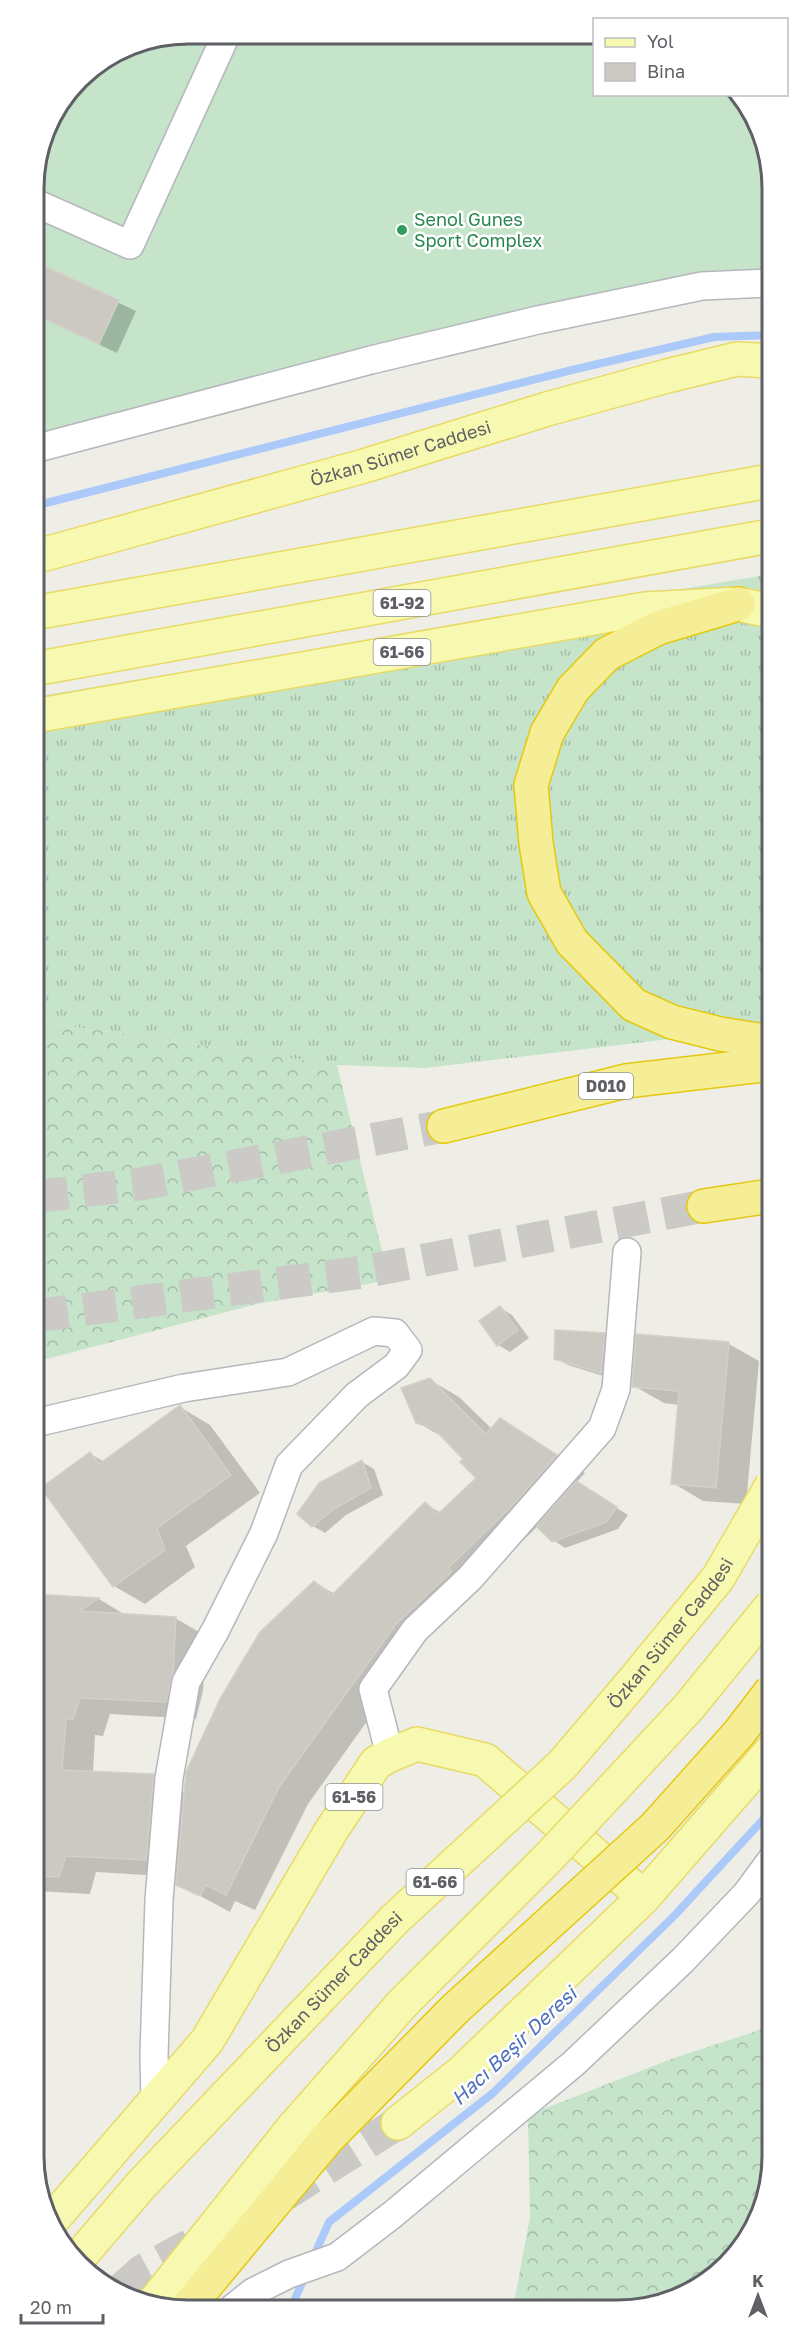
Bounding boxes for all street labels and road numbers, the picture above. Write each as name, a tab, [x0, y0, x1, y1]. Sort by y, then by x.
street label: Özkan Sümer Caddesi	[308, 415, 494, 490]
road number: 61-92	[374, 590, 430, 616]
road number: 61-66	[374, 639, 430, 665]
road number: D010	[579, 1073, 633, 1099]
street label: Özkan Sümer Caddesi	[603, 1553, 737, 1713]
road number: 61-56	[326, 1784, 382, 1810]
road number: 61-66	[406, 1869, 464, 1895]
street label: Özkan Sümer Caddesi	[261, 1906, 406, 2057]

